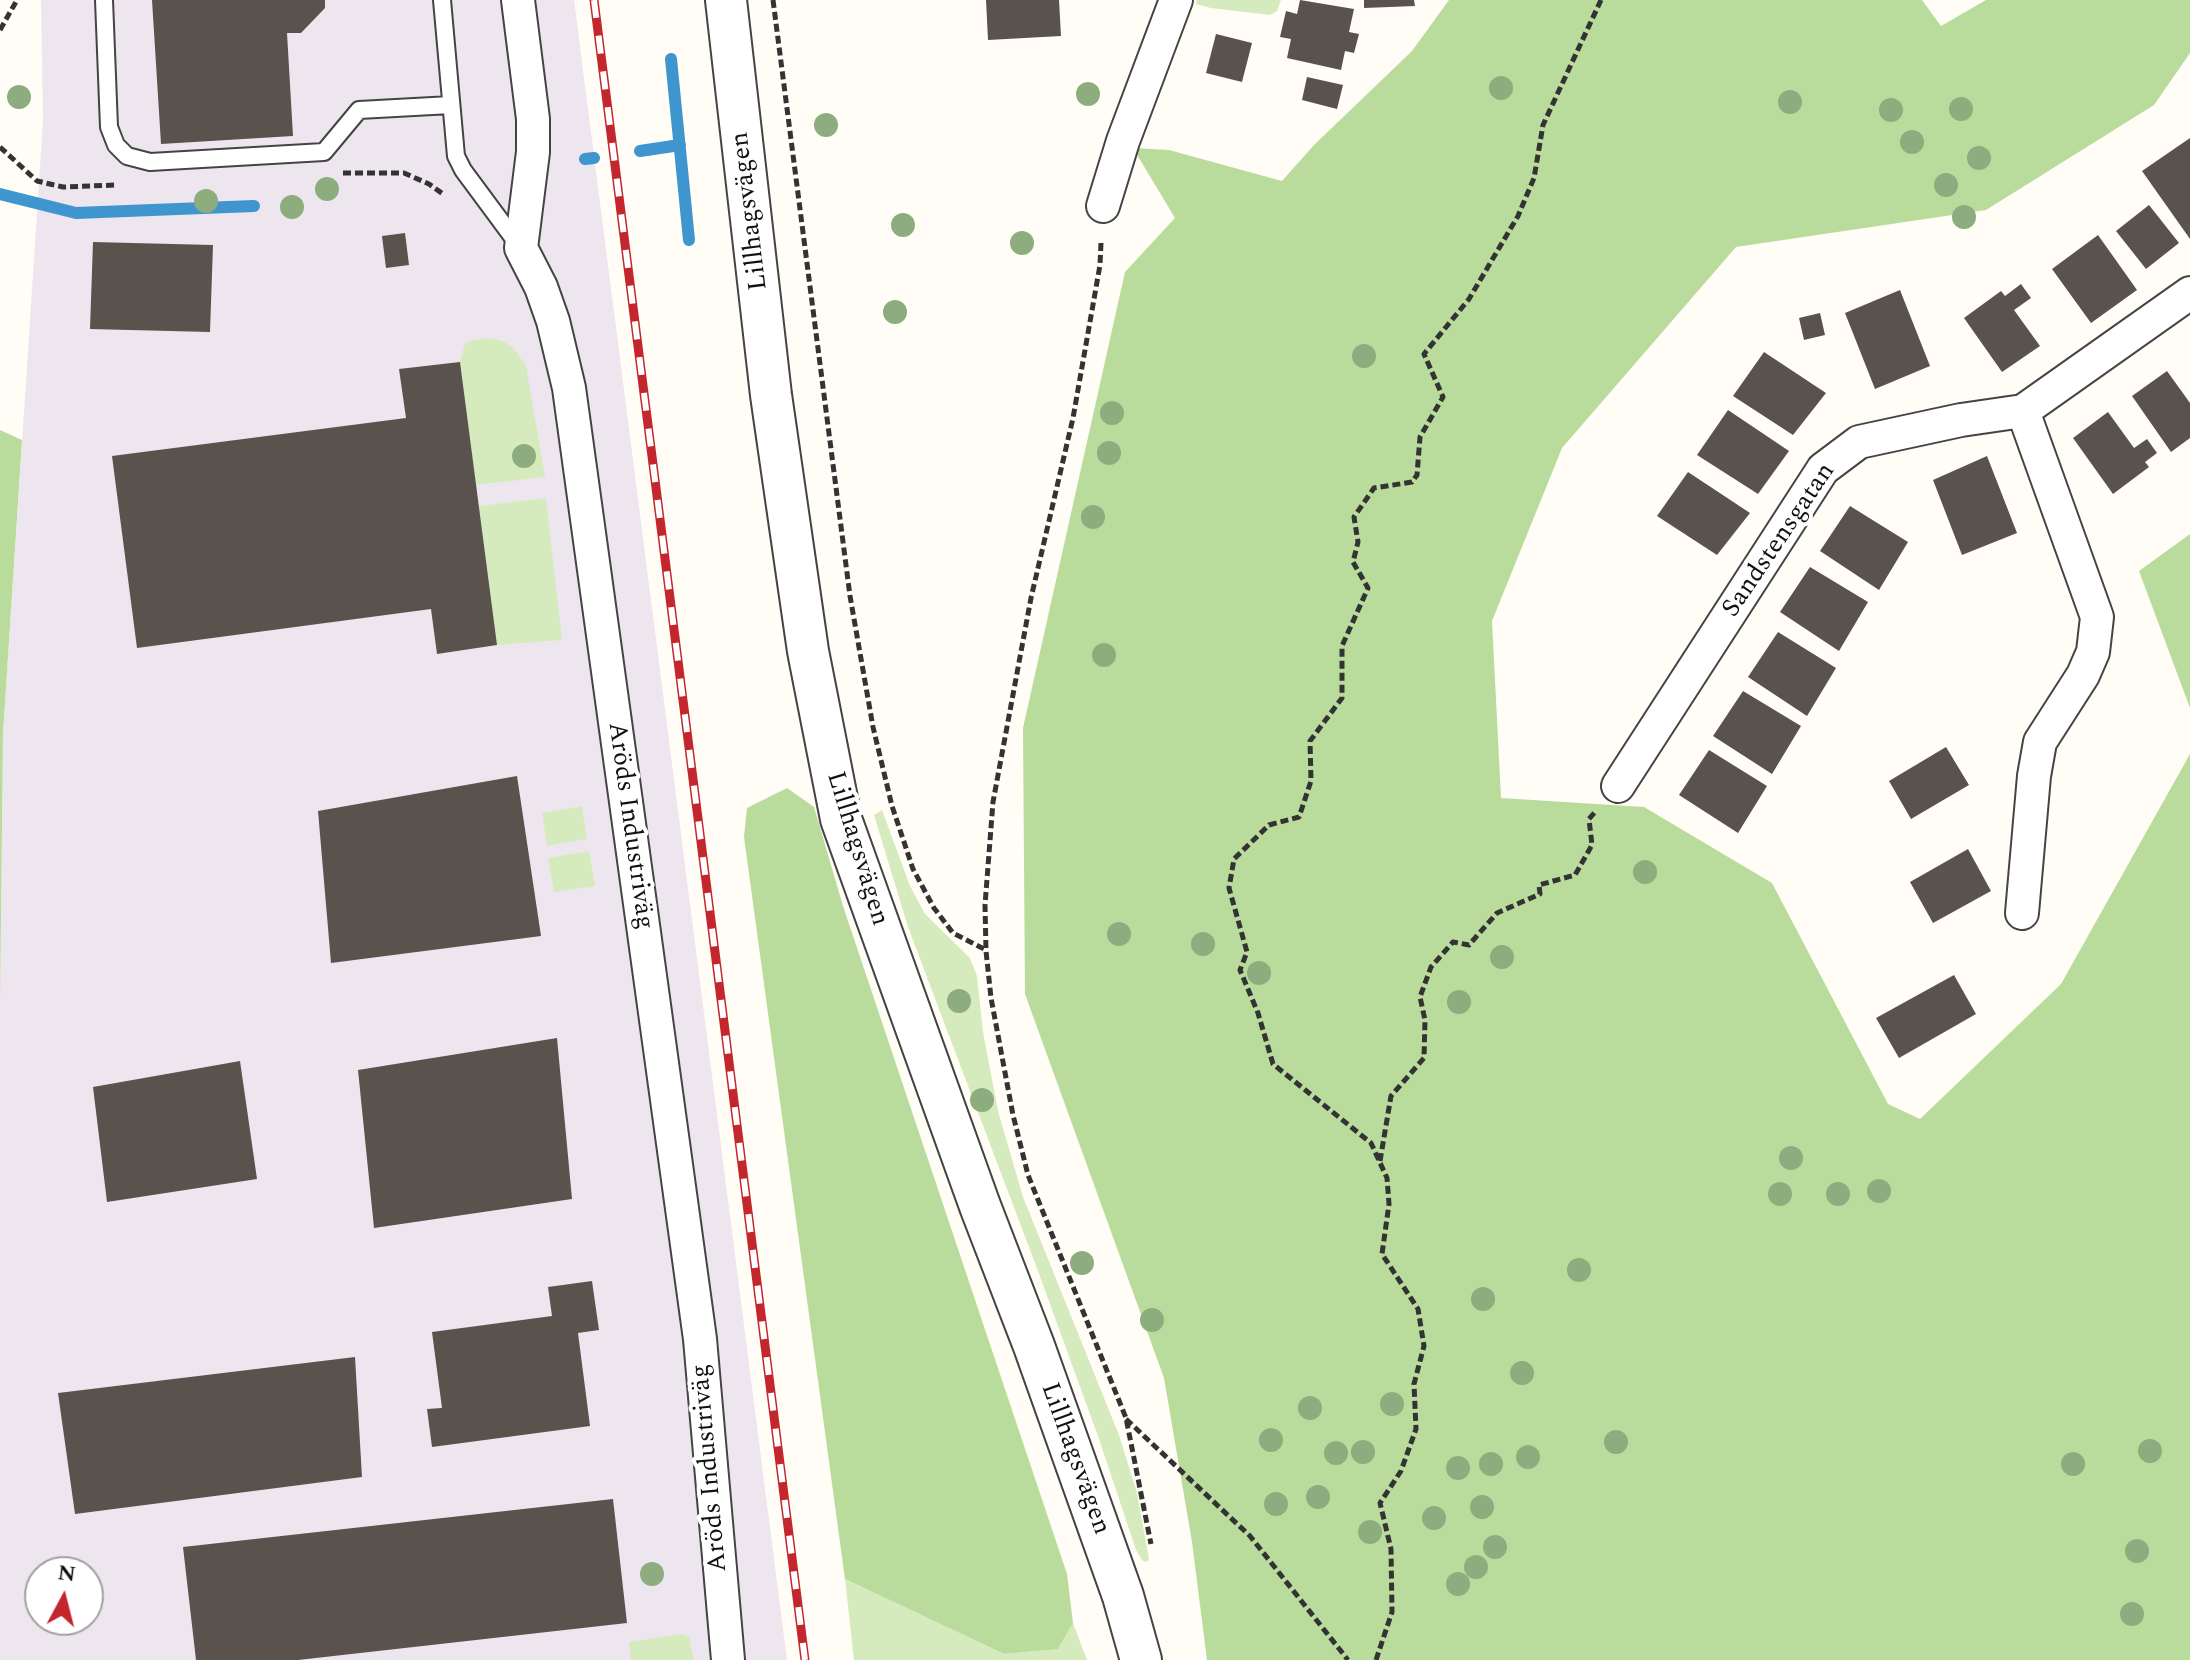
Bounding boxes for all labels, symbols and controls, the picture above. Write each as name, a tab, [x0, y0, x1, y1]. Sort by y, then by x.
street label: Lillhagsvägen	[726, 130, 776, 292]
street label: Sandstensgatan	[1717, 458, 1843, 624]
street label: Aröds Industriväg	[599, 720, 659, 932]
street label: Lillhagsvägen	[818, 768, 894, 930]
street label: Aröds Industriväg	[686, 1363, 736, 1573]
street label: Lillhagsvägen	[1032, 1379, 1116, 1539]
north arrow	[24, 1556, 104, 1636]
text: N	[56, 1556, 78, 1591]

